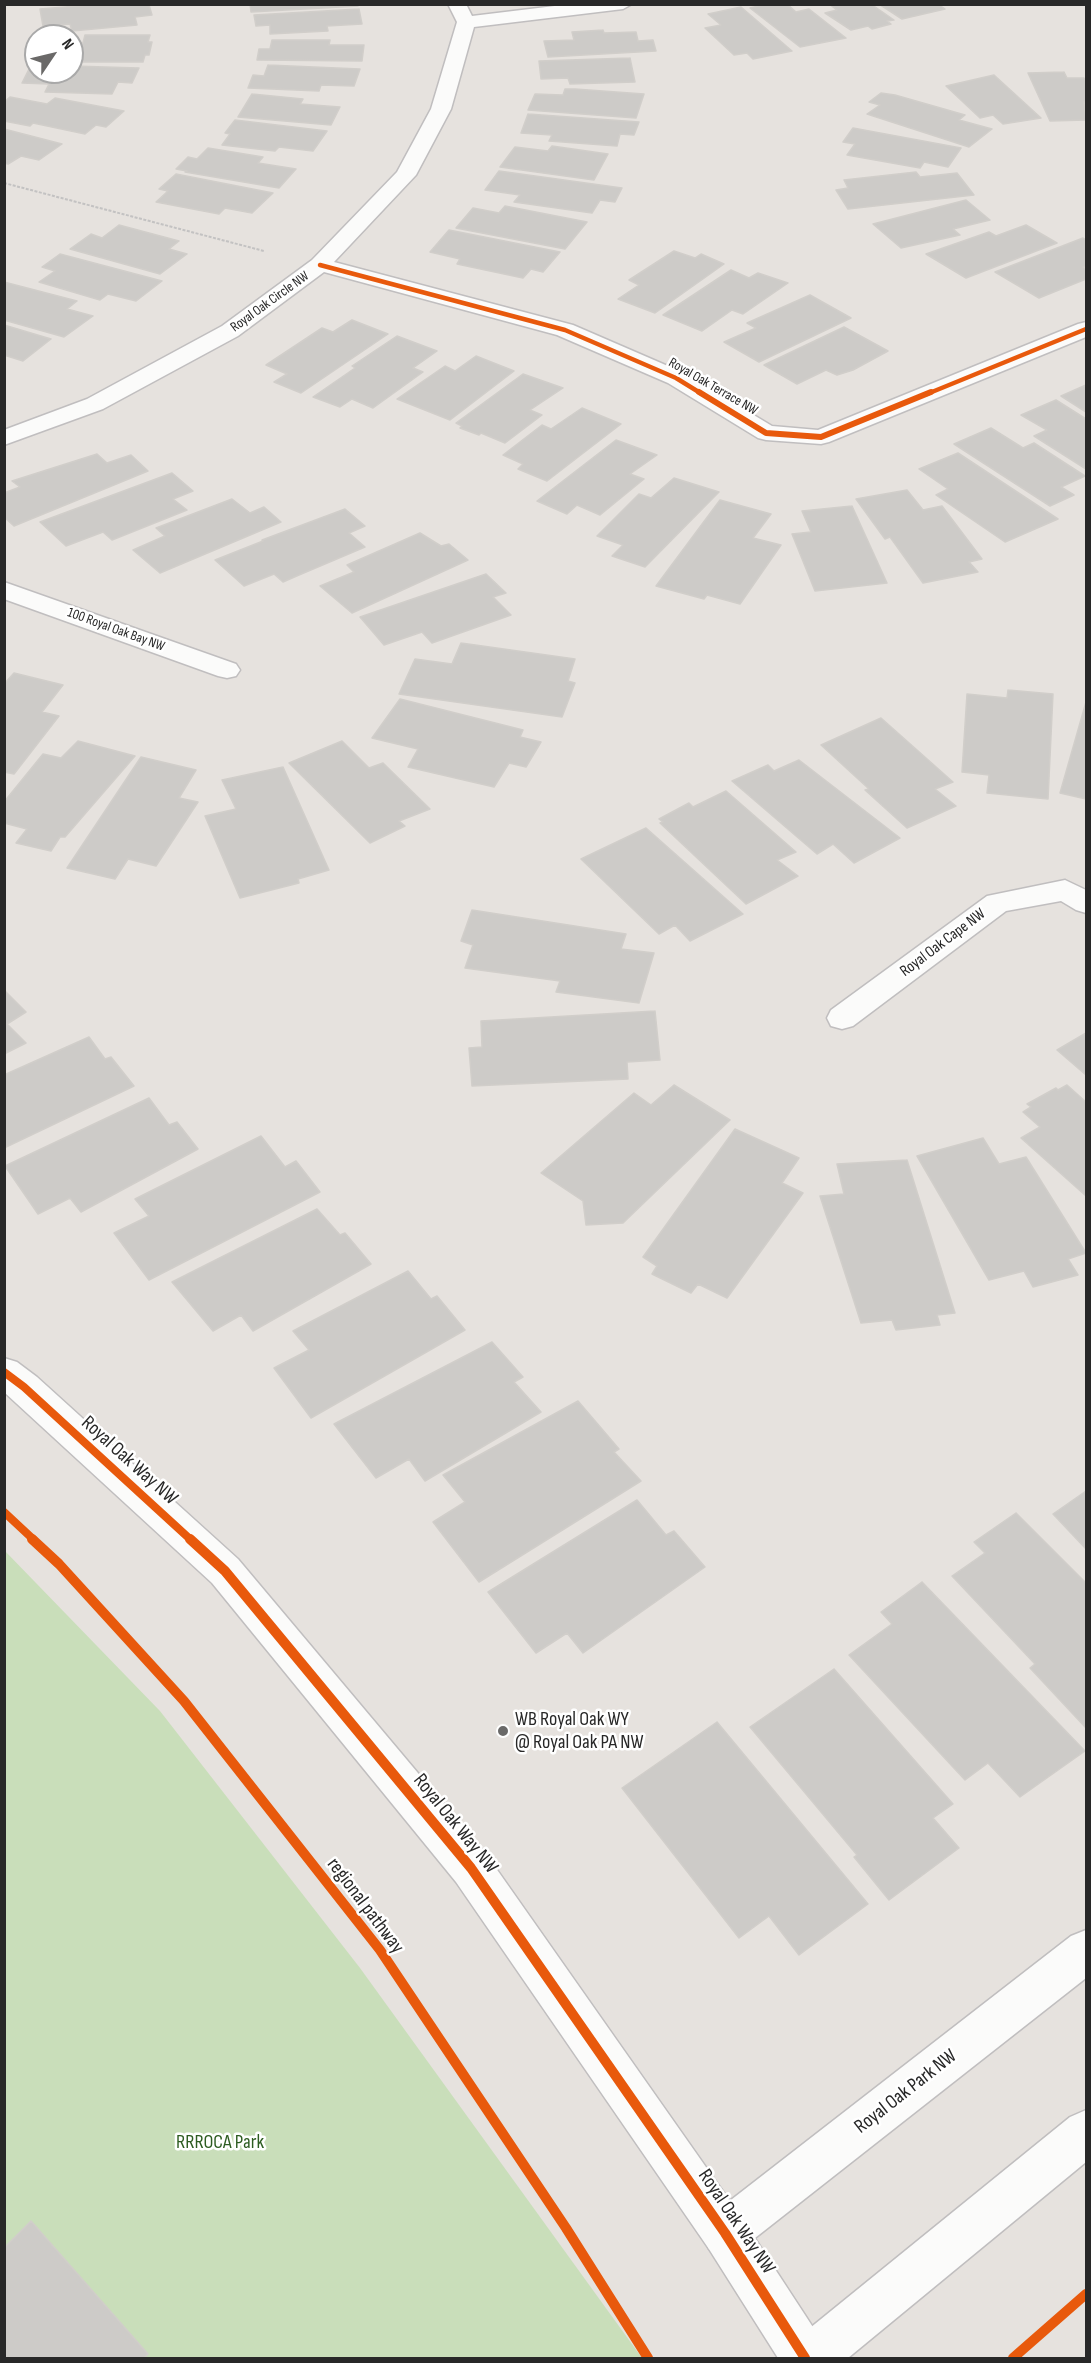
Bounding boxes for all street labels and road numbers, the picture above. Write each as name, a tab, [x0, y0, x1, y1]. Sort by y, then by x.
street label: Royal Oak Circle NW	[228, 268, 312, 336]
street label: Royal Oak Terrace NW	[665, 355, 761, 419]
street label: 100 Royal Oak Bay NW	[65, 605, 167, 655]
street label: Royal Oak Cape NW	[897, 905, 989, 981]
street label: Royal Oak Way NW	[76, 1411, 182, 1511]
street label: Royal Oak Way NW	[407, 1769, 503, 1879]
street label: regional pathway	[321, 1853, 409, 1959]
street label: Royal Oak Park NW	[850, 2045, 962, 2139]
street label: Royal Oak Way NW	[692, 2165, 780, 2279]

